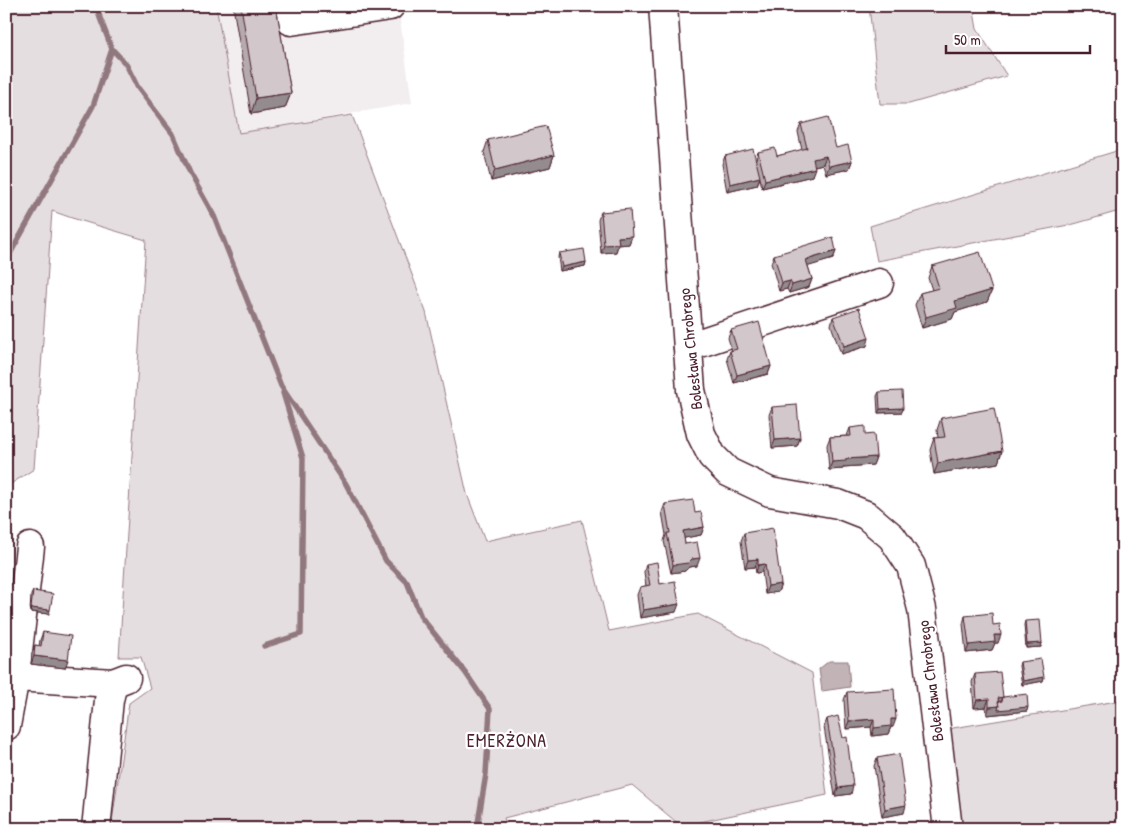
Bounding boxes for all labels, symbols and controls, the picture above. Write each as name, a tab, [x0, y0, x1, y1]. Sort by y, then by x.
scale bar	[946, 22, 1090, 54]
text: 50 m	[954, 29, 981, 50]
street label: Bolesława Chrobrego	[673, 287, 707, 411]
street label: Bolesława Chrobrego	[912, 619, 948, 743]
district label: EMERŻONA	[467, 728, 547, 753]

